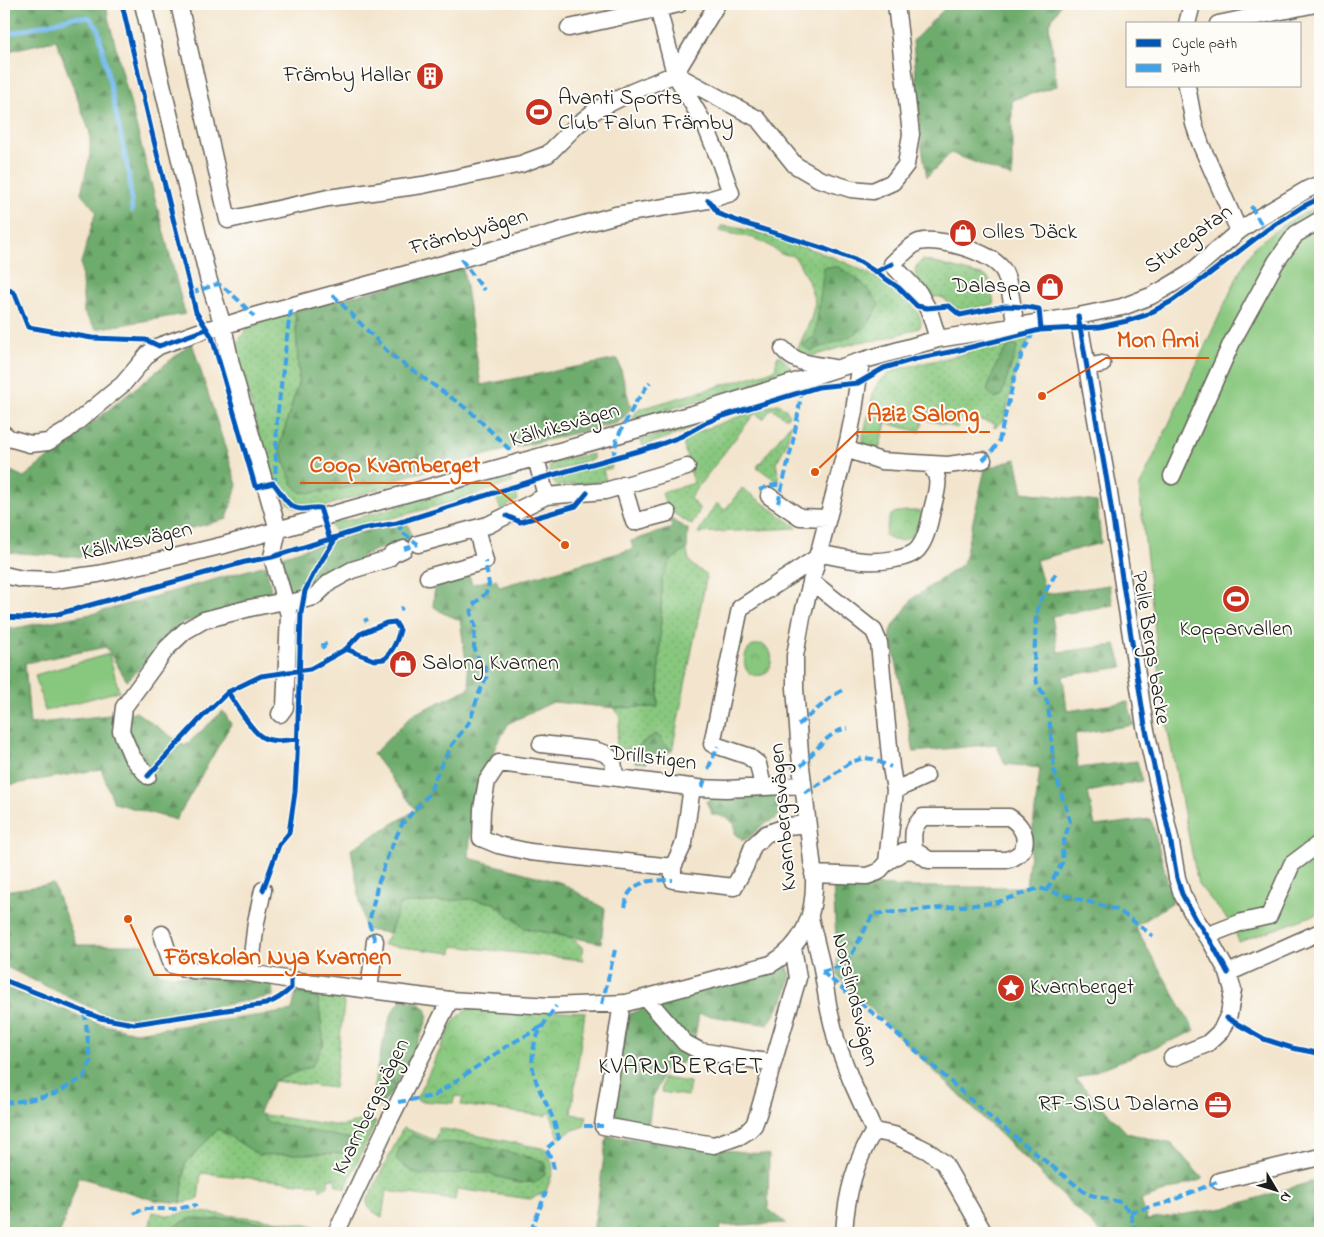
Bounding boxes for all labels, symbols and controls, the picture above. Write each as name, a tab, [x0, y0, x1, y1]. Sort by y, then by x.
legend	[1126, 22, 1302, 88]
text: Cycle path	[1172, 33, 1237, 56]
text: Path	[1172, 57, 1200, 79]
place label: Främby Hallar	[282, 60, 411, 93]
building icon: Främby Hallar	[415, 61, 445, 91]
place label: Avanti Sports Club Falun Främby	[558, 83, 733, 141]
sports icon: Avanti Sports Club Falun Främby	[524, 97, 554, 127]
street label: Sturegatan	[1138, 197, 1240, 284]
street label: Främbyvägen	[405, 201, 532, 266]
place label: Olles Däck	[982, 217, 1077, 249]
shop icon: Olles Däck	[948, 218, 978, 248]
place label: Dalaspa	[951, 271, 1031, 303]
shop icon: Dalaspa	[1035, 272, 1065, 302]
callout: Mon Ami	[1106, 319, 1209, 358]
text: Mon Ami	[1117, 324, 1199, 359]
callout: Aziz Salong	[857, 393, 990, 432]
street label: Källviksvägen	[506, 395, 624, 458]
text: Aziz Salong	[867, 398, 980, 434]
callout: Coop Kvarnberget	[300, 444, 490, 483]
text: Coop Kvarnberget	[310, 449, 481, 485]
street label: Källviksvägen	[78, 514, 196, 571]
street label: Pelle Bergs backe	[1121, 569, 1178, 727]
sports icon: Kopparvallen	[1221, 584, 1251, 614]
place label: Kopparvallen	[1179, 614, 1293, 646]
place label: Salong Kvarnen	[422, 648, 559, 681]
shop icon: Salong Kvarnen	[388, 649, 418, 679]
street label: Drillstigen	[607, 738, 698, 781]
street label: Kvarnbergsvägen	[762, 742, 807, 892]
street label: Norslindsvägen	[821, 930, 886, 1070]
callout: Förskolan Nya Kvarnen	[154, 936, 401, 975]
text: Förskolan Nya Kvarnen	[164, 941, 392, 977]
place label: Kvarnberget	[1030, 972, 1135, 1005]
place icon: Kvarnberget	[996, 973, 1026, 1003]
street label: Kvarnbergsvägen	[325, 1033, 420, 1181]
district label: KVARNBERGET	[598, 1050, 764, 1085]
place label: RF-SISU Dalarna	[1038, 1089, 1199, 1121]
office icon: RF-SISU Dalarna	[1203, 1090, 1233, 1120]
north arrow	[1252, 1164, 1302, 1214]
text: N	[1274, 1187, 1296, 1207]

